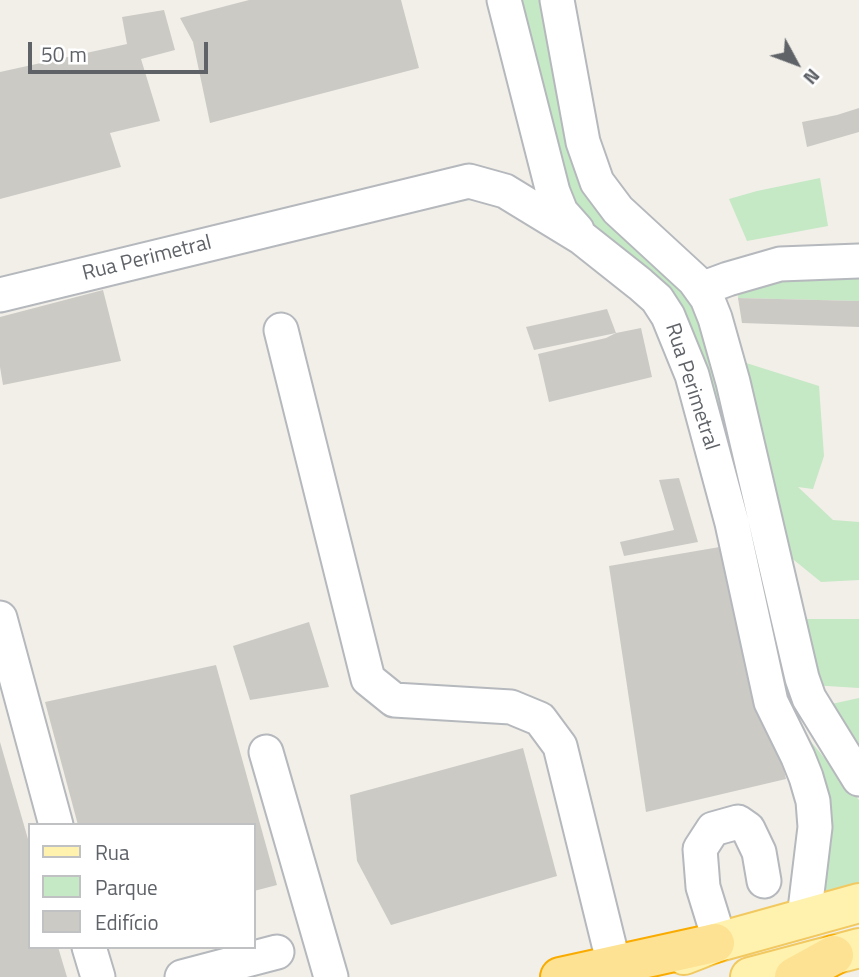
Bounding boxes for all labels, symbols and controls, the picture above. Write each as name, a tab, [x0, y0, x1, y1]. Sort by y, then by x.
scale bar	[32, 28, 212, 72]
north arrow	[761, 28, 831, 98]
text: 50 m	[41, 38, 87, 70]
text: N	[797, 63, 827, 92]
street label: Rua Perimetral	[80, 231, 214, 287]
street label: Rua Perimetral	[659, 320, 723, 454]
legend	[28, 823, 256, 949]
text: Rua	[95, 836, 130, 868]
text: Parque	[95, 871, 158, 903]
text: Edifício	[95, 906, 159, 938]

